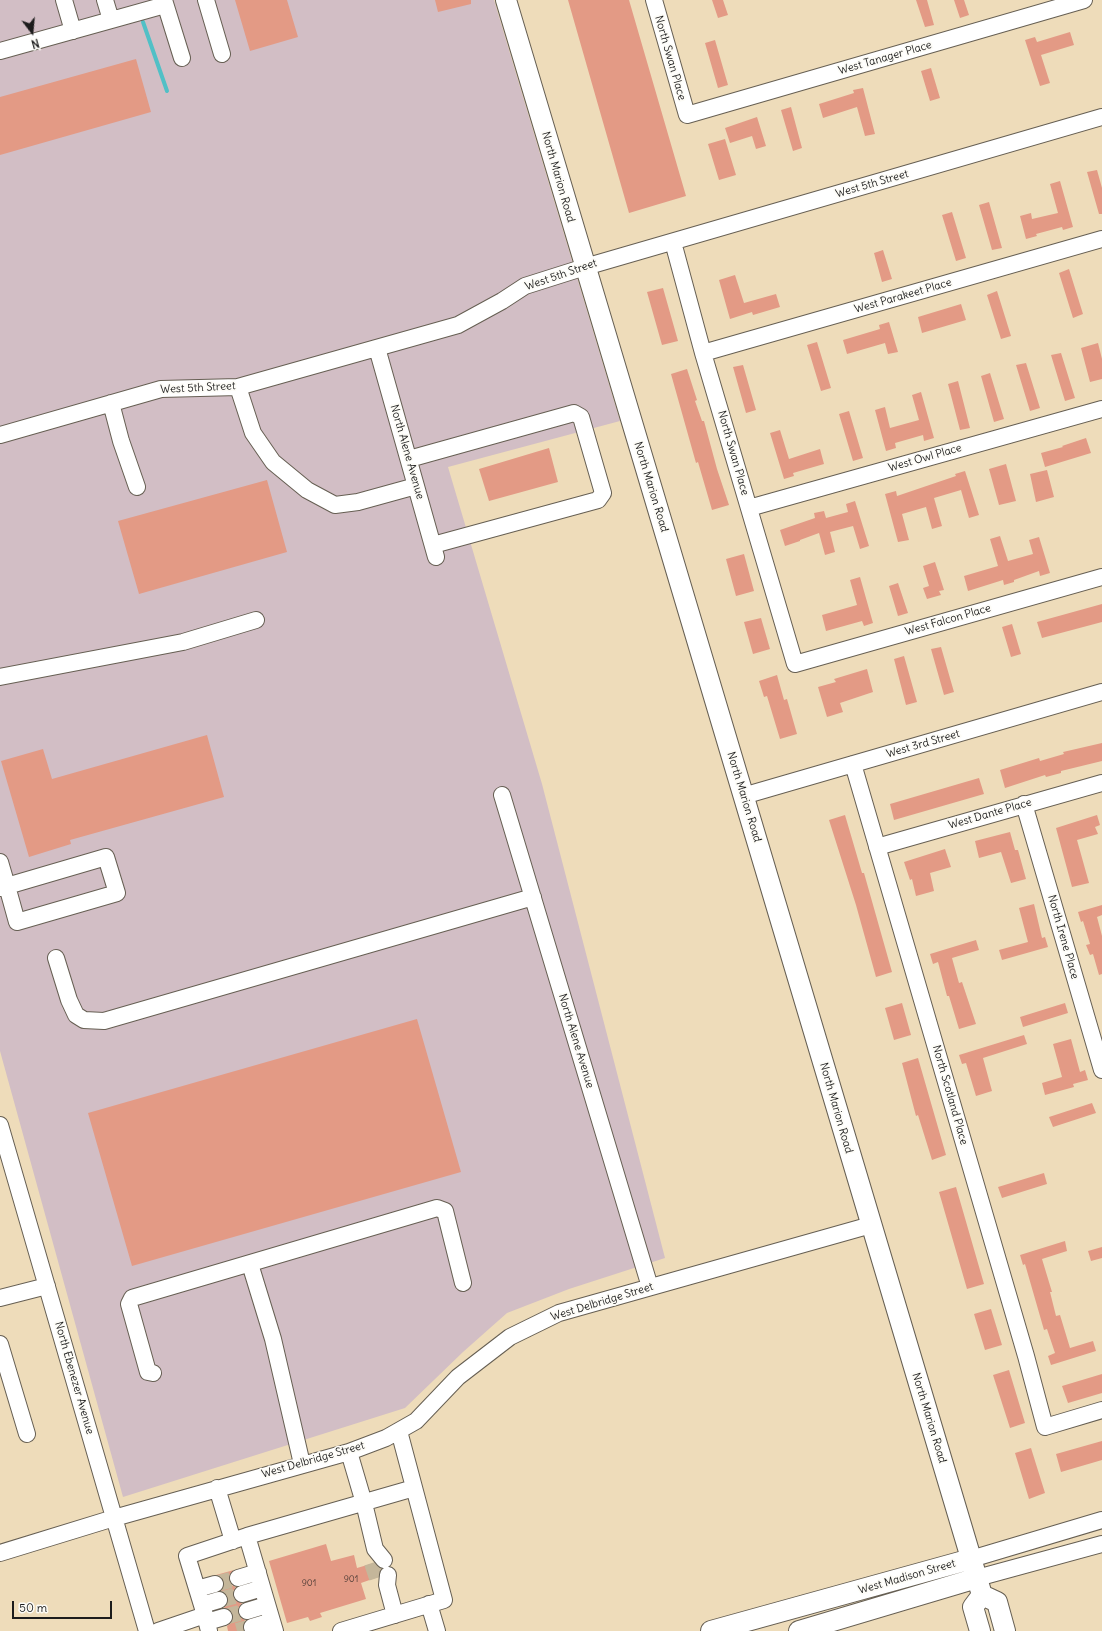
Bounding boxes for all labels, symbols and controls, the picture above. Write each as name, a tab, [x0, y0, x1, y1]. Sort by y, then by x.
north arrow	[12, 12, 52, 52]
street label: North Swan Place	[652, 14, 688, 102]
text: N	[30, 36, 41, 51]
street label: West Tanager Place	[837, 38, 933, 78]
street label: North Marion Road	[539, 130, 577, 224]
street label: West 5th Street	[834, 167, 910, 201]
street label: West 5th Street	[523, 257, 599, 293]
street label: West Parakeet Place	[853, 276, 953, 316]
street label: West 5th Street	[160, 379, 236, 397]
street label: North Alene Avenue	[387, 403, 427, 501]
street label: North Swan Place	[715, 409, 751, 497]
street label: North Marion Road	[631, 440, 671, 534]
street label: West Owl Place	[887, 441, 963, 475]
street label: West Falcon Place	[904, 601, 992, 639]
street label: West 3rd Street	[885, 727, 961, 761]
street label: North Marion Road	[724, 750, 764, 844]
street label: West Dante Place	[947, 796, 1033, 832]
street label: North Irene Place	[1045, 893, 1081, 981]
street label: North Alene Avenue	[555, 992, 597, 1090]
street label: North Scotland Place	[929, 1044, 971, 1146]
street label: North Marion Road	[817, 1061, 855, 1155]
street label: West Delbridge Street	[549, 1280, 655, 1324]
street label: North Ebenezer Avenue	[52, 1320, 96, 1436]
street label: North Marion Road	[909, 1371, 949, 1465]
street label: West Delbridge Street	[260, 1439, 366, 1481]
street label: West Madison Street	[857, 1557, 957, 1597]
house number: 901	[344, 1574, 358, 1584]
house number: 901	[302, 1578, 316, 1588]
scale bar	[14, 1593, 114, 1619]
text: 50 m	[19, 1600, 47, 1615]

